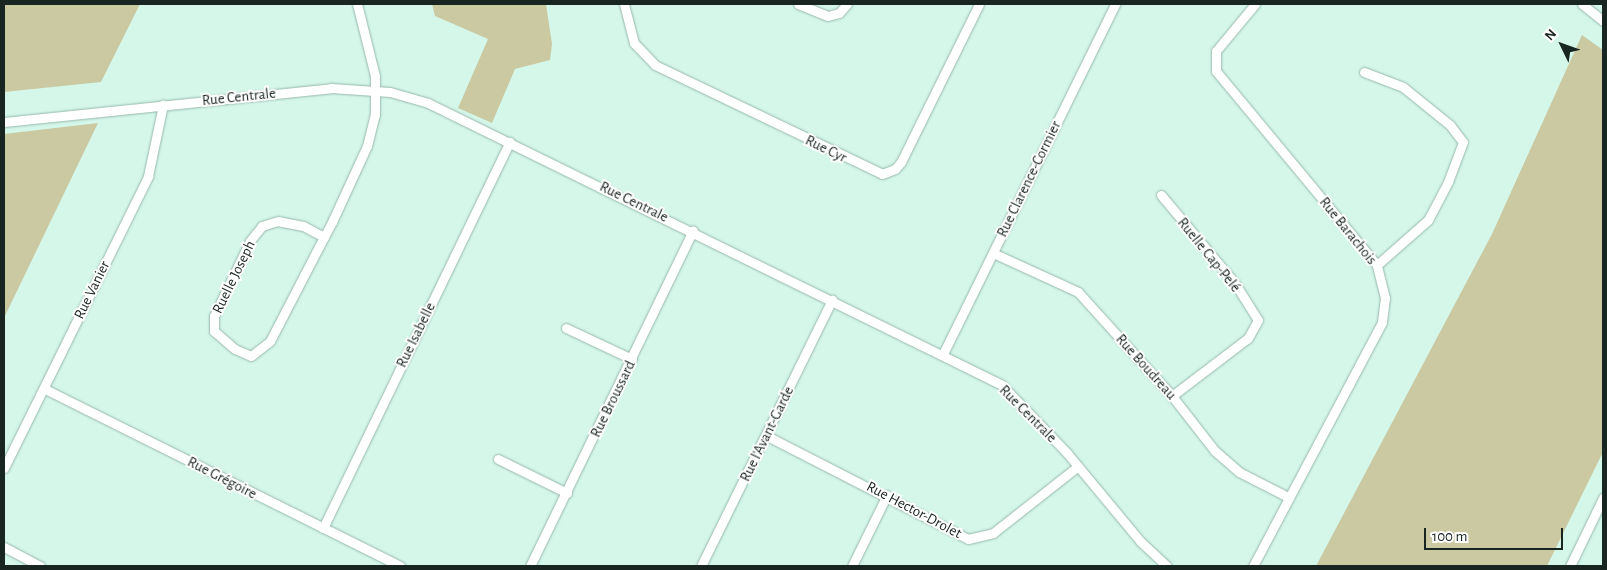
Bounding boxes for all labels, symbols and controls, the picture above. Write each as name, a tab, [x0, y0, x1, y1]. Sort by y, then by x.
north arrow	[1537, 20, 1587, 70]
text: N	[1542, 27, 1559, 43]
street label: Rue Centrale	[201, 84, 277, 110]
street label: Rue Clarence-Cormier	[993, 118, 1065, 240]
street label: Rue Cyr	[802, 131, 850, 167]
street label: Rue Centrale	[597, 178, 671, 226]
street label: Rue Barachois	[1315, 194, 1381, 268]
street label: Ruelle Cap-Pelé	[1173, 214, 1245, 296]
street label: Ruelle Joseph	[209, 238, 259, 316]
street label: Rue Vanier	[70, 258, 114, 322]
street label: Rue Isabelle	[393, 300, 439, 370]
street label: Rue Boudreau	[1112, 330, 1180, 404]
street label: Rue Broussard	[587, 358, 639, 440]
street label: Rue Centrale	[995, 381, 1061, 447]
street label: Rue l'Avant-Garde	[736, 383, 798, 485]
street label: Rue Grégoire	[184, 453, 260, 503]
street label: Rue Hector-Drolet	[863, 477, 965, 543]
scale bar	[1427, 518, 1566, 550]
text: 100 m	[1432, 529, 1467, 544]

